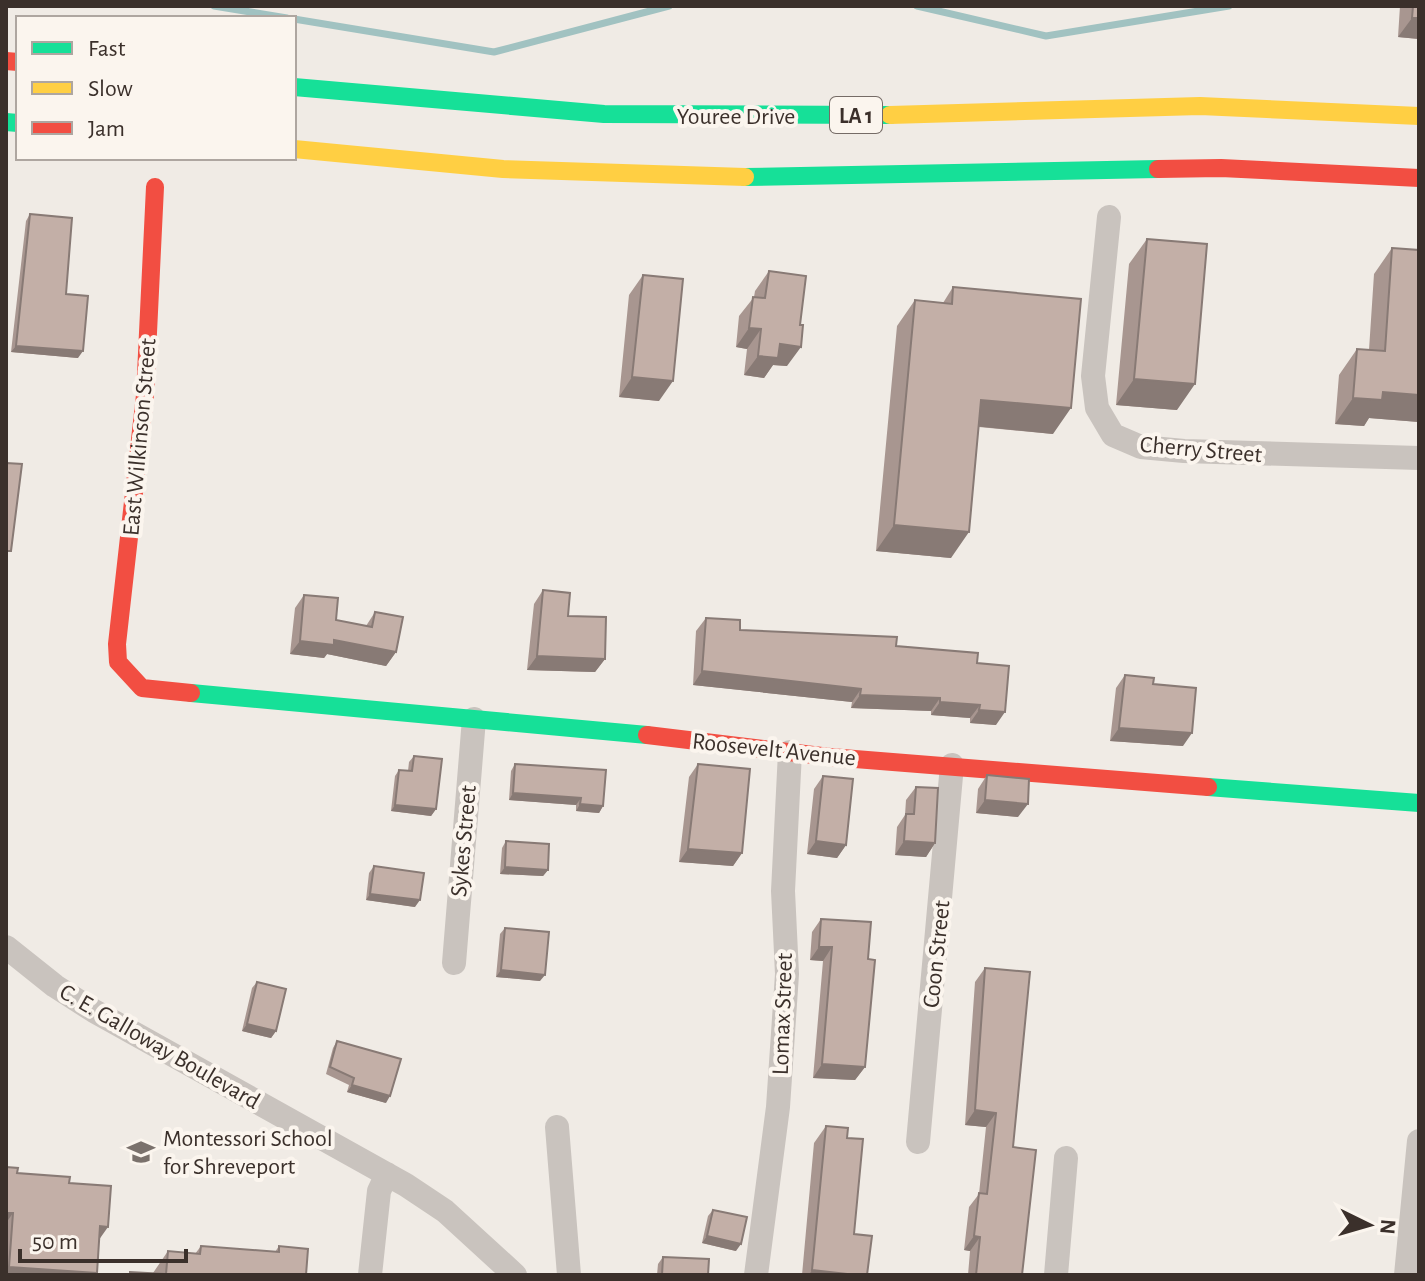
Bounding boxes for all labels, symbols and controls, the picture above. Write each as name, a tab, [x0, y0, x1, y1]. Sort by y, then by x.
legend	[16, 16, 296, 160]
text: Fast	[88, 37, 126, 61]
text: Slow	[88, 77, 133, 101]
road number: LA 1	[830, 97, 882, 133]
street label: Youree Drive	[677, 105, 795, 129]
text: Jam	[88, 117, 125, 141]
street label: East Wilkinson Street	[119, 337, 161, 537]
street label: Cherry Street	[1139, 433, 1263, 467]
street label: Roosevelt Avenue	[691, 729, 857, 771]
street label: Sykes Street	[447, 784, 481, 898]
street label: Coon Street	[919, 899, 955, 1009]
street label: Lomax Street	[769, 952, 797, 1076]
street label: C. E. Galloway Boulevard	[55, 980, 264, 1114]
place label: Montessori School for Shreveport	[163, 1127, 333, 1179]
school or university icon: Montessori School for Shreveport	[126, 1137, 156, 1167]
north arrow	[1329, 1185, 1409, 1265]
scale bar	[20, 1213, 186, 1263]
text: N	[1376, 1218, 1400, 1235]
text: 50 m	[32, 1230, 78, 1254]

